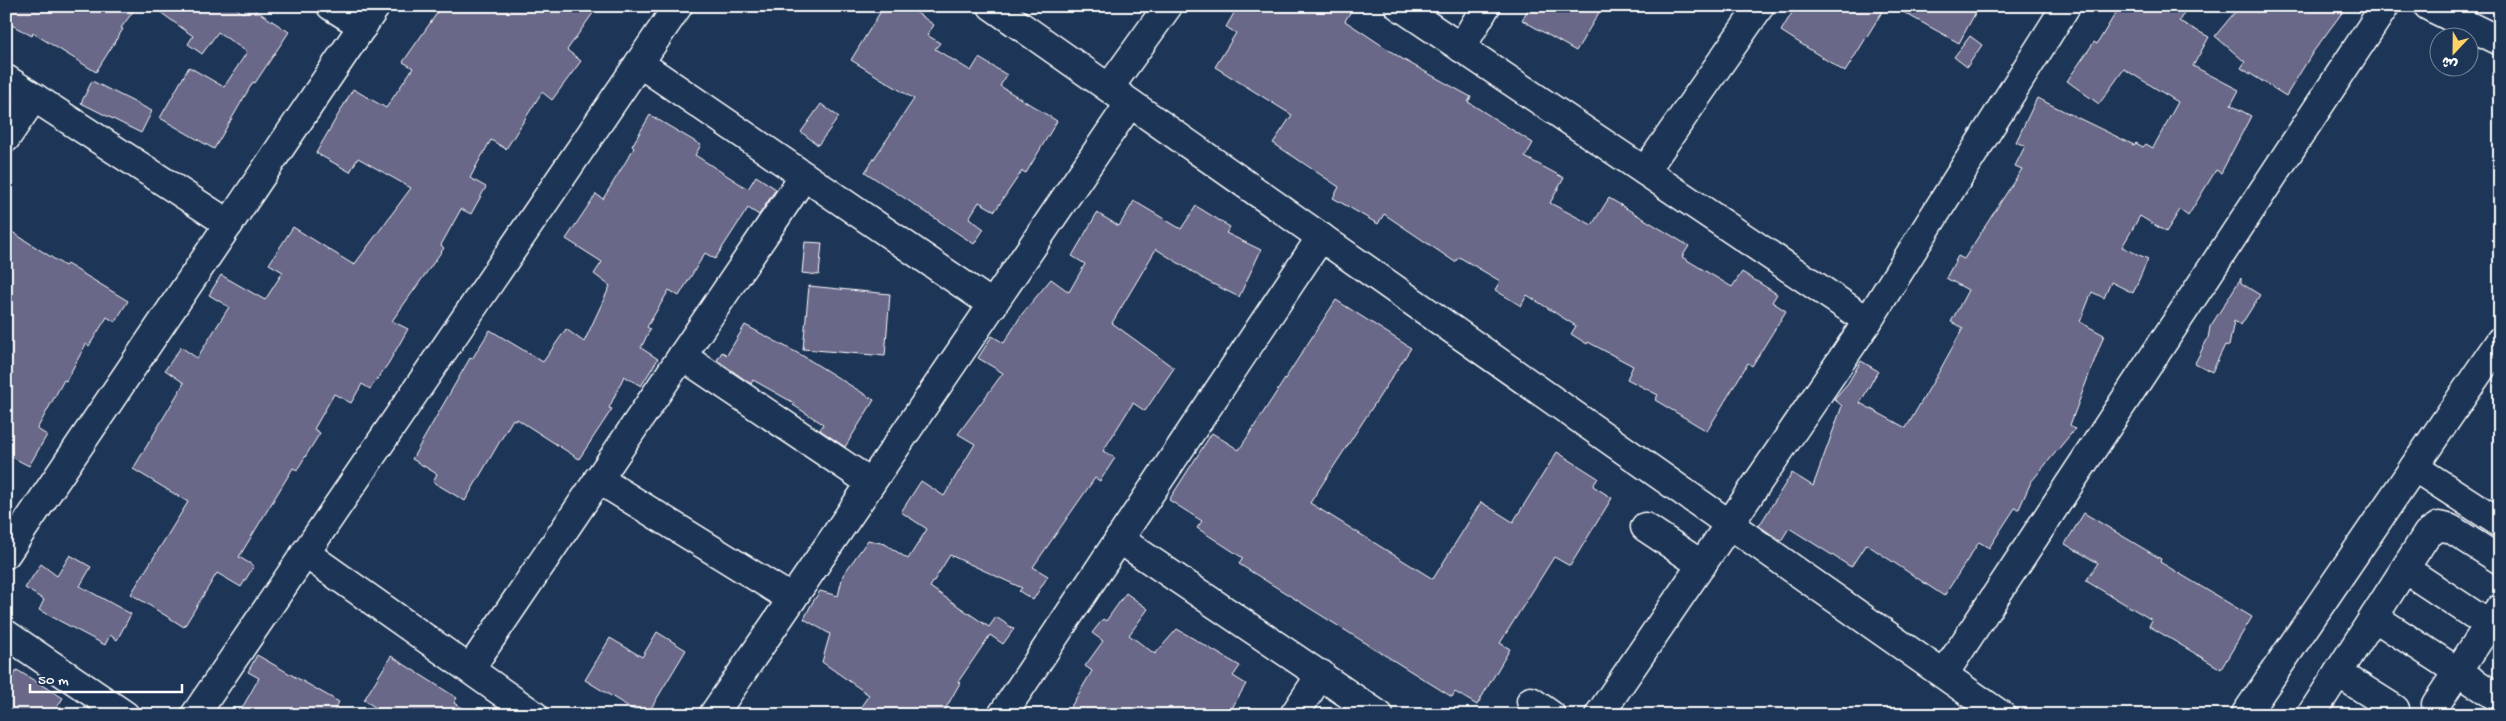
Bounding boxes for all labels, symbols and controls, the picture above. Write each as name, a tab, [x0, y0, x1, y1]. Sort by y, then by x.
north arrow	[2428, 28, 2478, 78]
text: ش	[2440, 51, 2460, 73]
scale bar	[30, 661, 182, 693]
text: 50 m	[38, 672, 69, 690]

